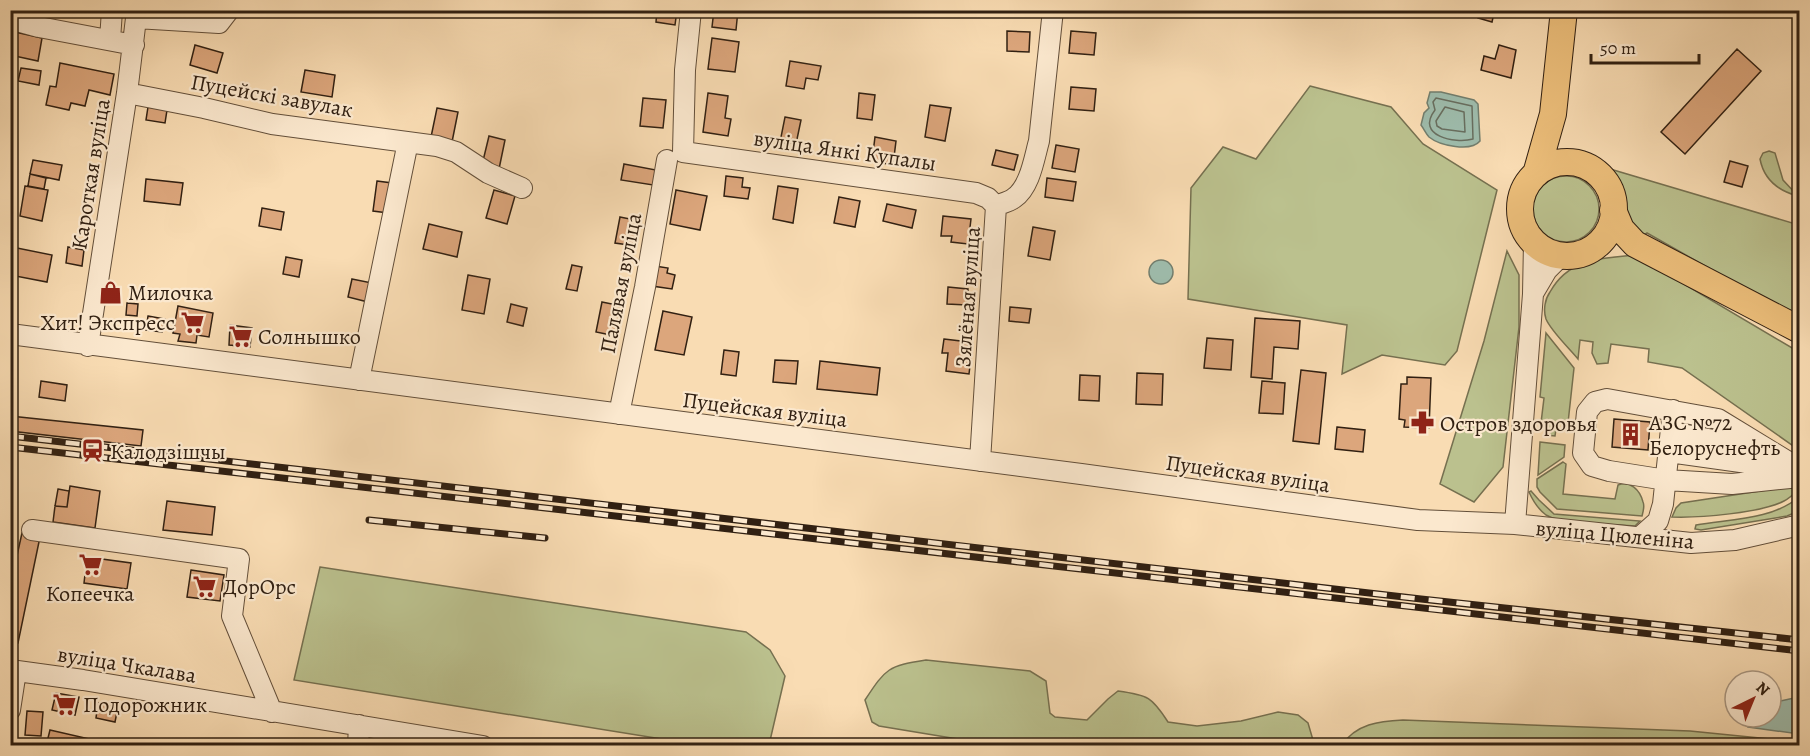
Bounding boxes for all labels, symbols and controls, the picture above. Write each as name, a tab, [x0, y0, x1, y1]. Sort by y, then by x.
scale bar	[1591, 27, 1699, 65]
text: 50 m	[1600, 36, 1636, 60]
street label: Пуцейскі завулак	[188, 67, 355, 125]
street label: Кароткая вуліца	[64, 96, 118, 252]
street label: вуліца Янкі Купалы	[752, 123, 938, 179]
street label: Палявая вуліца	[593, 210, 649, 356]
street label: Зялёная вуліца	[948, 225, 988, 368]
place label: Милочка	[128, 278, 214, 308]
shop icon: Милочка	[97, 279, 123, 305]
place label: Хит! Экспресс	[40, 308, 175, 338]
supermarket icon: Хит! Экспресс	[180, 309, 206, 335]
place label: Солнышко	[258, 322, 361, 352]
supermarket icon: Солнышко	[227, 323, 253, 349]
street label: Пуцейская вуліца	[681, 385, 850, 435]
place label: АЗС №72 Белоруснефть	[1648, 408, 1781, 463]
place label: Остров здоровья	[1440, 409, 1597, 439]
pharmacy icon: Остров здоровья	[1409, 410, 1435, 436]
building icon: АЗС №72 Белоруснефть	[1618, 422, 1644, 448]
place label: Калодзішчы	[110, 437, 226, 467]
station icon: Калодзішчы	[79, 438, 105, 464]
street label: Пуцейская вуліца	[1164, 448, 1333, 500]
street label: вуліца Цюленіна	[1534, 513, 1696, 557]
supermarket icon: Копеечка	[77, 551, 103, 577]
place label: ДорОрс	[223, 572, 296, 602]
supermarket icon: ДорОрс	[192, 573, 218, 599]
place label: Копеечка	[46, 579, 135, 609]
street label: вуліца Чкалава	[55, 639, 199, 691]
north arrow	[1723, 669, 1783, 729]
text: N	[1751, 677, 1775, 701]
place label: Подорожник	[83, 690, 207, 720]
supermarket icon: Подорожник	[52, 691, 78, 717]

